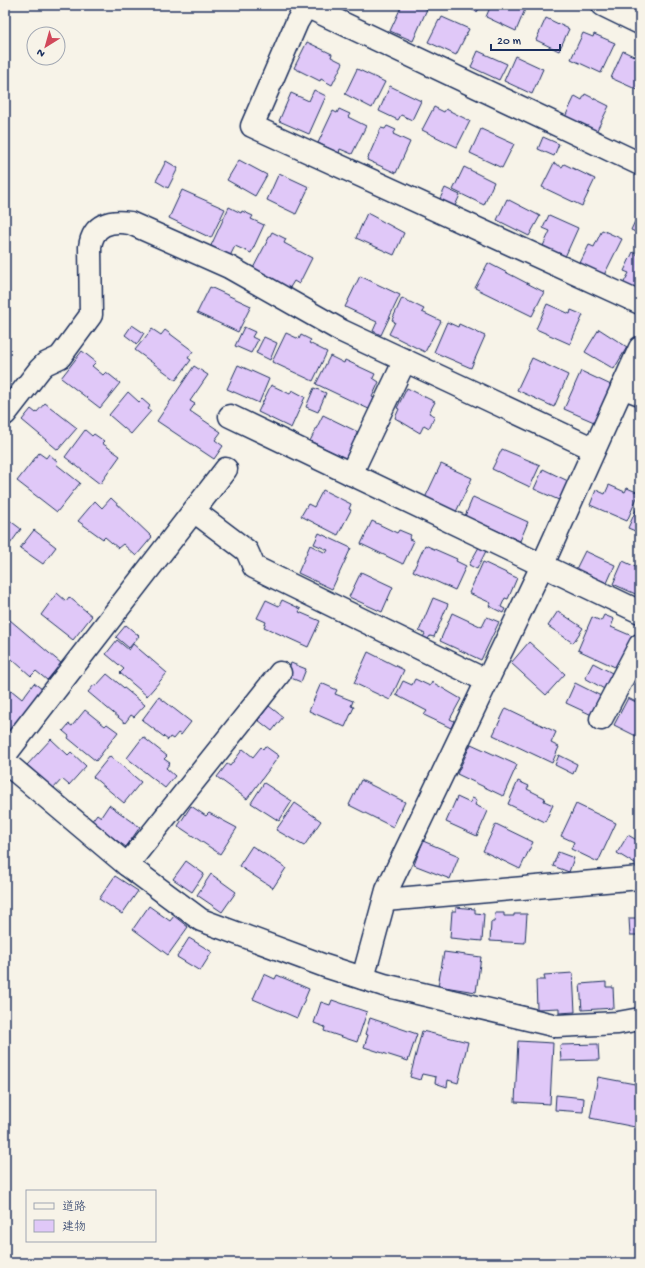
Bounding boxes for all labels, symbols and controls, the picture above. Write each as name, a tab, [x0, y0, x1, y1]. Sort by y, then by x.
north arrow	[26, 26, 66, 66]
scale bar	[491, 26, 560, 52]
text: 20 m	[497, 35, 522, 49]
text: N	[35, 45, 48, 59]
legend	[26, 1190, 156, 1242]
text: 道路	[62, 1200, 86, 1215]
text: 建物	[62, 1220, 86, 1235]

